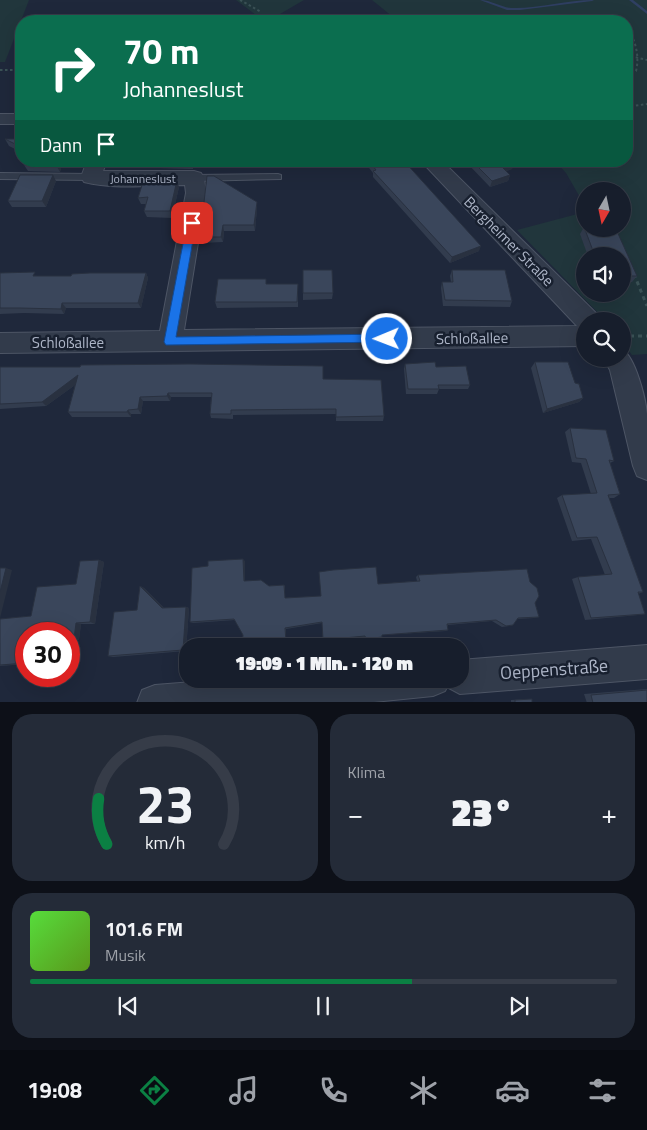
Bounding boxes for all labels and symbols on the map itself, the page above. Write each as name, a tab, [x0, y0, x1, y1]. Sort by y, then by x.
street label: Johanneslust	[110, 169, 177, 188]
north arrow	[576, 182, 631, 238]
street label: Bergheimer Straße	[459, 191, 559, 291]
pin	[171, 202, 213, 244]
position arrow	[360, 312, 412, 364]
street label: Schloßallee	[436, 326, 508, 350]
street label: Schloßallee	[32, 331, 104, 354]
speed limit sign: 30	[15, 622, 80, 687]
street label: Oeppenstraße	[499, 652, 609, 686]

